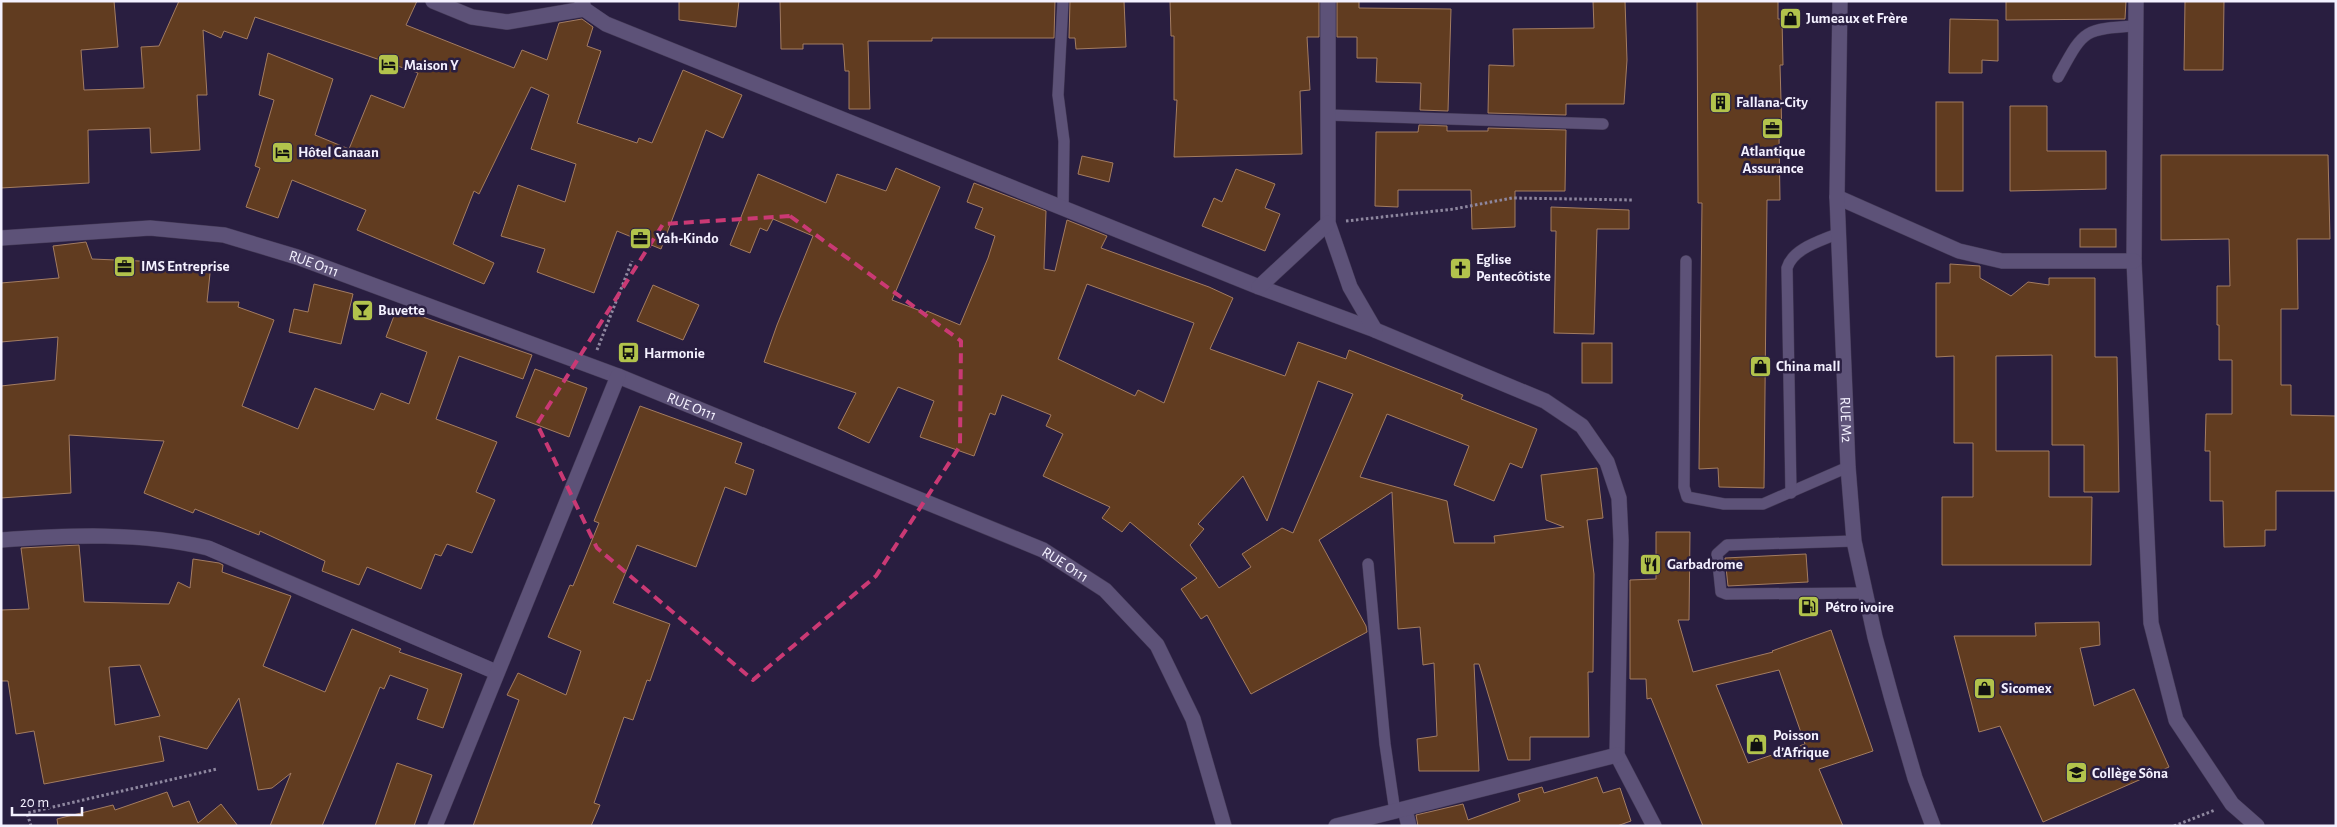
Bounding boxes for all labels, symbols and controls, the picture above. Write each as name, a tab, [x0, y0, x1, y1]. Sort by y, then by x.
shop icon: Jumeaux et Frère	[1778, 6, 1802, 30]
place label: Jumeaux et Frère	[1806, 11, 1908, 26]
hotel icon: Maison Y	[376, 53, 400, 77]
place label: Maison Y	[404, 58, 459, 73]
building icon: Fallana-City	[1708, 90, 1732, 114]
place label: Fallana-City	[1736, 95, 1808, 110]
office icon: Atlantique Assurance	[1761, 116, 1785, 140]
hotel icon: Hôtel Canaan	[270, 140, 294, 164]
place label: Atlantique Assurance	[1741, 144, 1805, 176]
place label: Hôtel Canaan	[298, 145, 379, 160]
office icon: Yah-Kindo	[628, 226, 652, 250]
place label: Yah-Kindo	[656, 231, 719, 246]
street label: RUE O111	[287, 248, 341, 280]
place label: Eglise Pentecôtiste	[1476, 252, 1551, 284]
office icon: IMS Entreprise	[113, 254, 137, 278]
church icon: Eglise Pentecôtiste	[1448, 256, 1472, 280]
place label: IMS Entreprise	[141, 259, 230, 274]
bar icon: Buvette	[350, 298, 374, 322]
place label: Buvette	[378, 303, 425, 318]
bus stop icon: Harmonie	[616, 341, 640, 365]
place label: Harmonie	[644, 346, 705, 361]
shop icon: China mall	[1748, 354, 1772, 378]
place label: China mall	[1776, 359, 1840, 374]
street label: RUE O111	[665, 390, 719, 424]
street label: RUE M2	[1837, 397, 1854, 443]
street label: RUE O111	[1039, 544, 1091, 585]
restaurant icon: Garbadrome	[1639, 552, 1663, 576]
place label: Garbadrome	[1667, 557, 1743, 572]
fuel station icon: Pétro ivoire	[1797, 595, 1821, 619]
place label: Pétro ivoire	[1825, 600, 1894, 615]
shop icon: Sicomex	[1973, 676, 1997, 700]
place label: Sicomex	[2001, 681, 2052, 696]
place label: Poisson d’Afrique	[1773, 728, 1829, 760]
shop icon: Poisson d’Afrique	[1745, 732, 1769, 756]
school or university icon: Collège Sôna	[2064, 761, 2088, 785]
place label: Collège Sôna	[2092, 766, 2168, 781]
scale bar	[12, 784, 82, 816]
text: 20 m	[20, 795, 49, 810]

